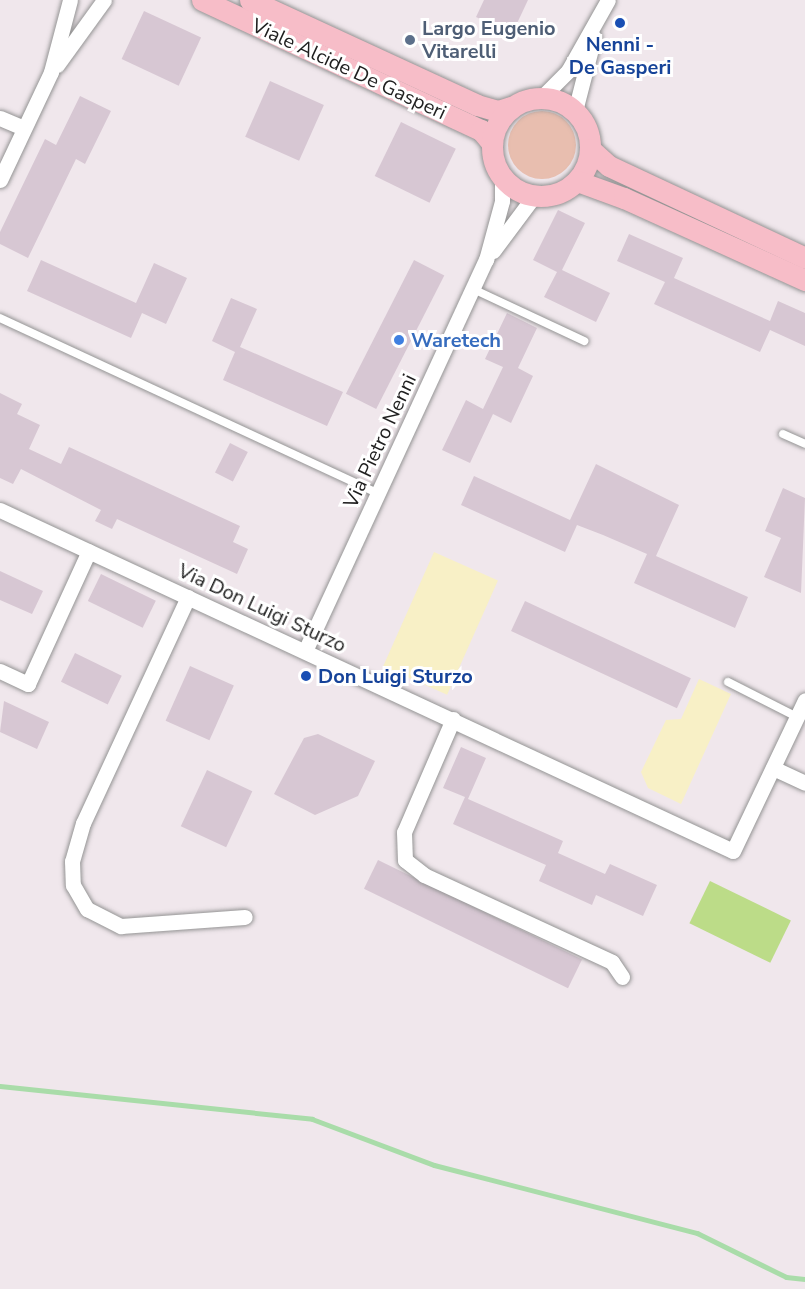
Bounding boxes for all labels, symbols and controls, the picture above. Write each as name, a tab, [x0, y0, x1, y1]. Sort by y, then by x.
street label: Viale Alcide De Gasperi	[248, 13, 450, 125]
place label: Largo Eugenio Vitarelli	[422, 16, 556, 63]
marker: Nenni - De Gasperi	[613, 16, 627, 30]
marker: Largo Eugenio Vitarelli	[403, 33, 417, 47]
place label: Nenni - De Gasperi	[569, 33, 671, 80]
place label: Waretech	[411, 328, 501, 352]
marker: Waretech	[392, 333, 406, 347]
street label: Via Pietro Nenni	[338, 370, 422, 512]
street label: Via Don Luigi Sturzo	[174, 559, 350, 657]
place label: Don Luigi Sturzo	[318, 664, 473, 688]
marker: Don Luigi Sturzo	[299, 669, 313, 683]

